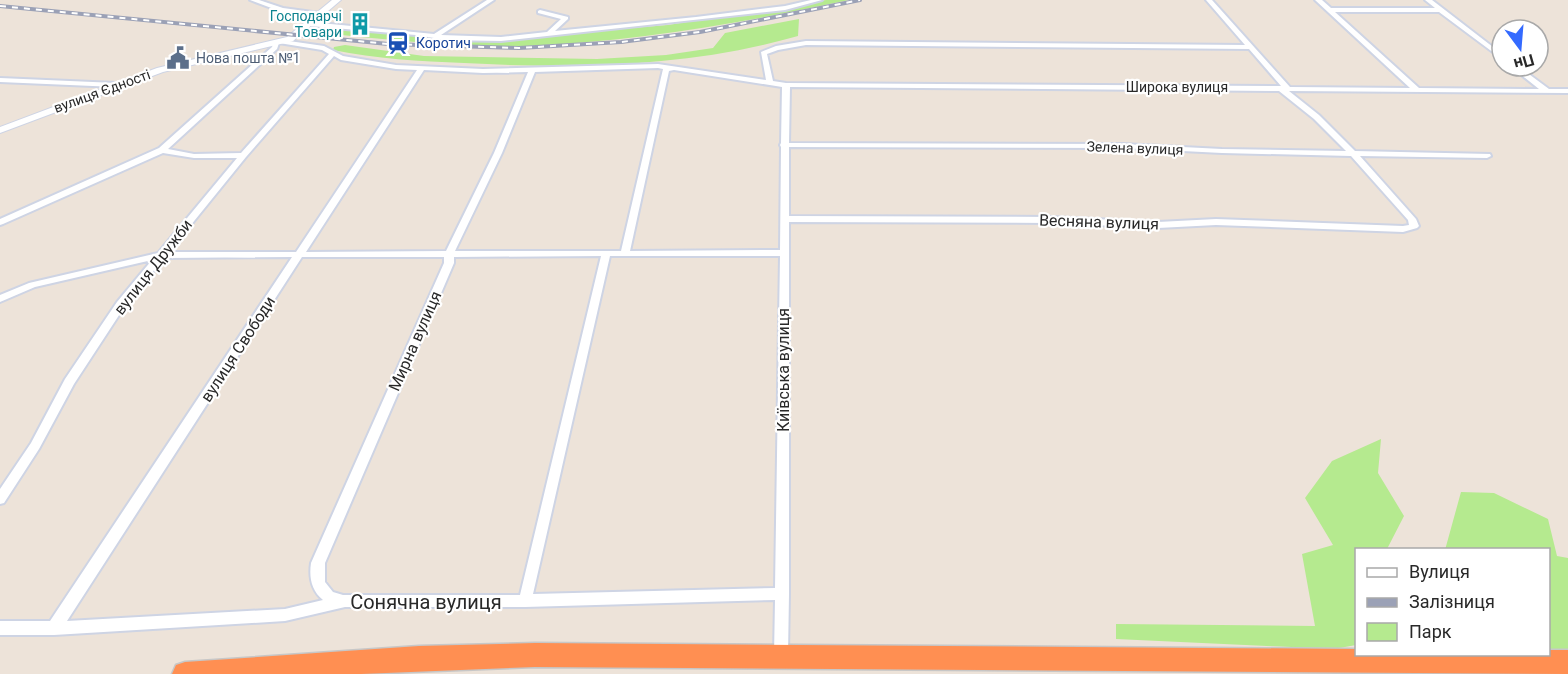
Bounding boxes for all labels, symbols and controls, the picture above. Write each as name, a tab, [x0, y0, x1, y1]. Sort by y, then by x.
place label: Господарчі Товари	[270, 8, 342, 40]
building icon: Господарчі Товари	[347, 11, 373, 37]
north arrow	[1490, 18, 1550, 78]
station icon: Коротич	[385, 30, 411, 56]
place label: Коротич	[416, 35, 471, 51]
public building icon: Нова пошта №1	[165, 45, 191, 71]
place label: Нова пошта №1	[196, 50, 300, 66]
text: Пн	[1512, 50, 1536, 74]
street label: вулиця Єдності	[52, 66, 152, 116]
street label: Широка вулиця	[1126, 79, 1228, 95]
street label: Зелена вулиця	[1086, 138, 1184, 158]
street label: Весняна вулиця	[1039, 210, 1159, 234]
street label: вулиця Дружби	[110, 216, 196, 318]
street label: Мирна вулиця	[385, 288, 445, 394]
street label: вулиця Свободи	[197, 293, 279, 405]
street label: Київська вулиця	[774, 308, 793, 432]
legend	[1355, 548, 1550, 656]
text: Вулиця	[1409, 561, 1470, 582]
street label: Сонячна вулиця	[350, 590, 502, 614]
text: Залізниця	[1409, 591, 1495, 612]
text: Парк	[1409, 621, 1452, 642]

